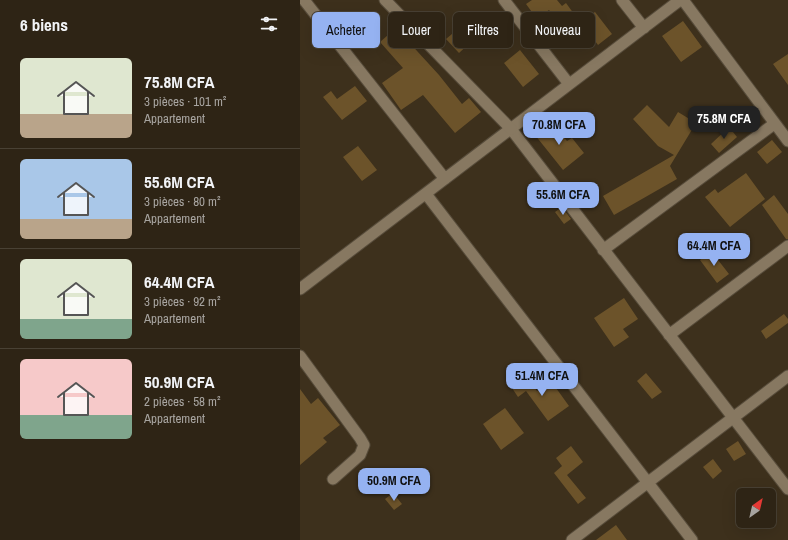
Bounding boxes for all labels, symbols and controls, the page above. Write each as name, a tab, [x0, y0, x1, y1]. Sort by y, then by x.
chip: Acheter	[312, 12, 380, 48]
chip: Louer	[388, 12, 445, 48]
chip: Filtres	[453, 12, 513, 48]
chip: Nouveau	[521, 12, 595, 48]
text: 6 biens	[20, 13, 68, 36]
icon: filters	[258, 13, 280, 35]
text: 75.8M CFA	[144, 70, 215, 93]
icon: home	[52, 74, 100, 122]
text: 3 pièces · 101 m²	[144, 93, 226, 110]
pin: 75.8M CFA	[678, 106, 770, 140]
text: Appartement	[144, 110, 205, 127]
text: 75.8M CFA	[697, 110, 751, 127]
pin: 70.8M CFA	[513, 112, 605, 146]
text: 70.8M CFA	[532, 116, 586, 133]
text: 55.6M CFA	[144, 170, 215, 193]
icon: home	[52, 175, 100, 223]
pin: 55.6M CFA	[517, 182, 609, 216]
text: 55.6M CFA	[536, 186, 590, 203]
text: 3 pièces · 80 m²	[144, 193, 220, 210]
text: Appartement	[144, 210, 205, 227]
pin: 64.4M CFA	[668, 233, 760, 267]
text: 64.4M CFA	[687, 237, 741, 254]
text: 64.4M CFA	[144, 270, 215, 293]
icon: home	[52, 275, 100, 323]
text: 3 pièces · 92 m²	[144, 293, 220, 310]
text: Appartement	[144, 310, 205, 327]
pin: 51.4M CFA	[496, 363, 588, 397]
text: 51.4M CFA	[515, 367, 569, 384]
text: 50.9M CFA	[144, 370, 215, 393]
icon: home	[52, 375, 100, 423]
text: 2 pièces · 58 m²	[144, 393, 220, 410]
text: Appartement	[144, 410, 205, 427]
pin: 50.9M CFA	[348, 468, 440, 502]
text: 50.9M CFA	[367, 472, 421, 489]
north arrow	[736, 488, 776, 528]
map controls	[736, 488, 776, 528]

